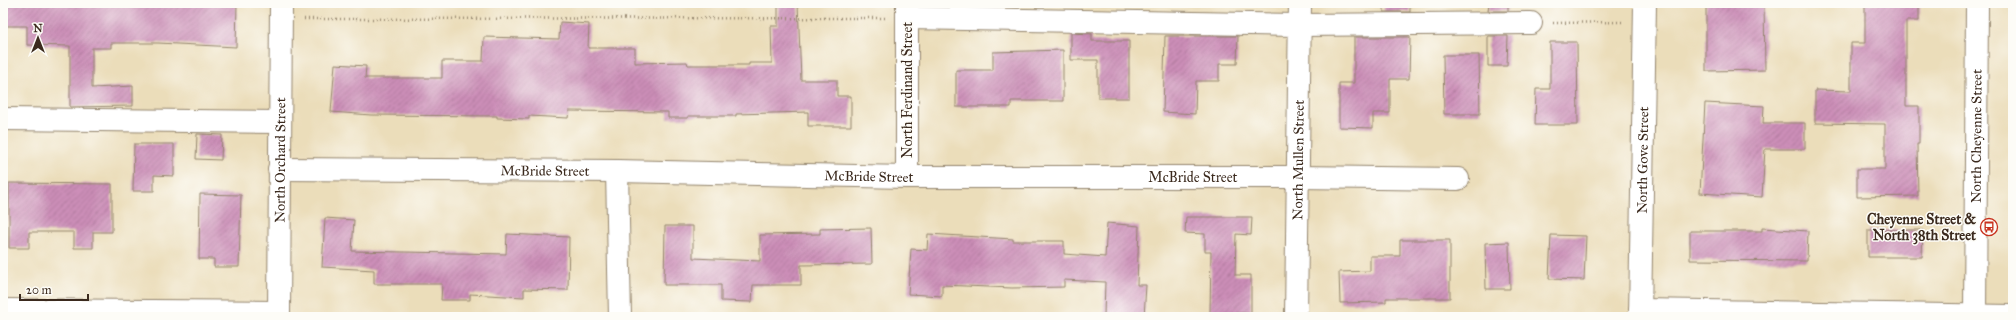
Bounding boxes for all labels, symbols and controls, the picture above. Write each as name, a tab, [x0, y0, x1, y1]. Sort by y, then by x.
north arrow	[18, 18, 58, 58]
text: N	[33, 22, 43, 35]
street label: North Ferdinand Street	[899, 22, 916, 158]
street label: North Cheyenne Street	[1968, 69, 1986, 203]
street label: North Orchard Street	[272, 97, 289, 223]
street label: North Mullen Street	[1289, 100, 1308, 220]
street label: North Gove Street	[1634, 106, 1652, 214]
street label: McBride Street	[500, 162, 590, 180]
street label: McBride Street	[824, 167, 914, 186]
street label: McBride Street	[1148, 169, 1238, 186]
place label: Cheyenne Street & North 38th Street	[1867, 211, 1976, 245]
bus stop icon: Cheyenne Street & North 38th Street	[1979, 217, 1999, 237]
scale bar	[20, 276, 88, 302]
text: 20 m	[26, 283, 52, 297]

